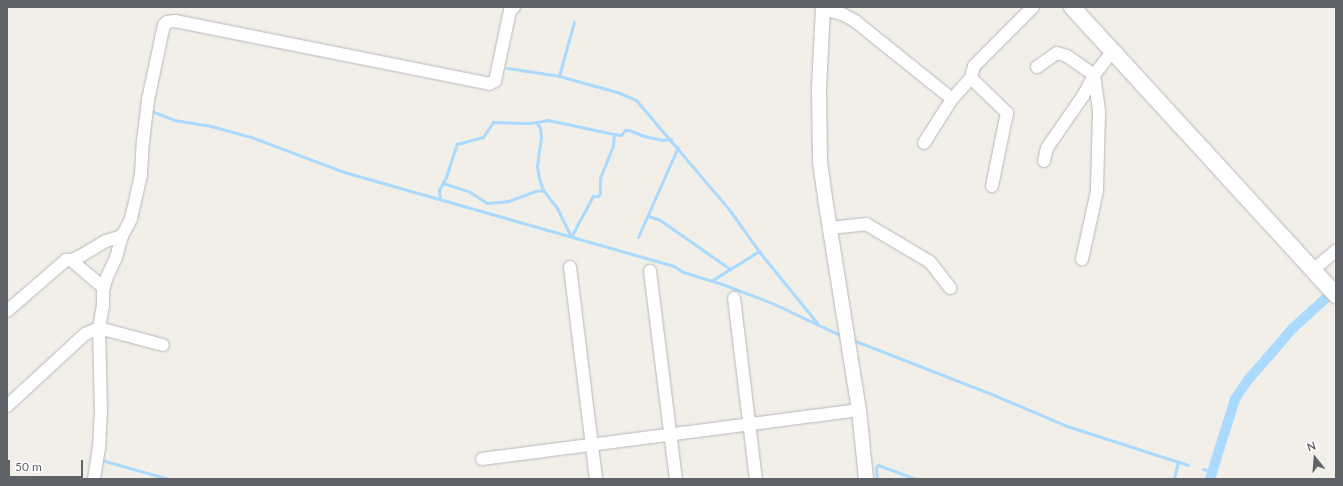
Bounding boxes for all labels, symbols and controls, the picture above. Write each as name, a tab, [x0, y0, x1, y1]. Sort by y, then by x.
north arrow	[1295, 438, 1335, 478]
text: N	[1305, 439, 1317, 454]
scale bar	[10, 452, 85, 478]
text: 50 m	[15, 459, 42, 474]

